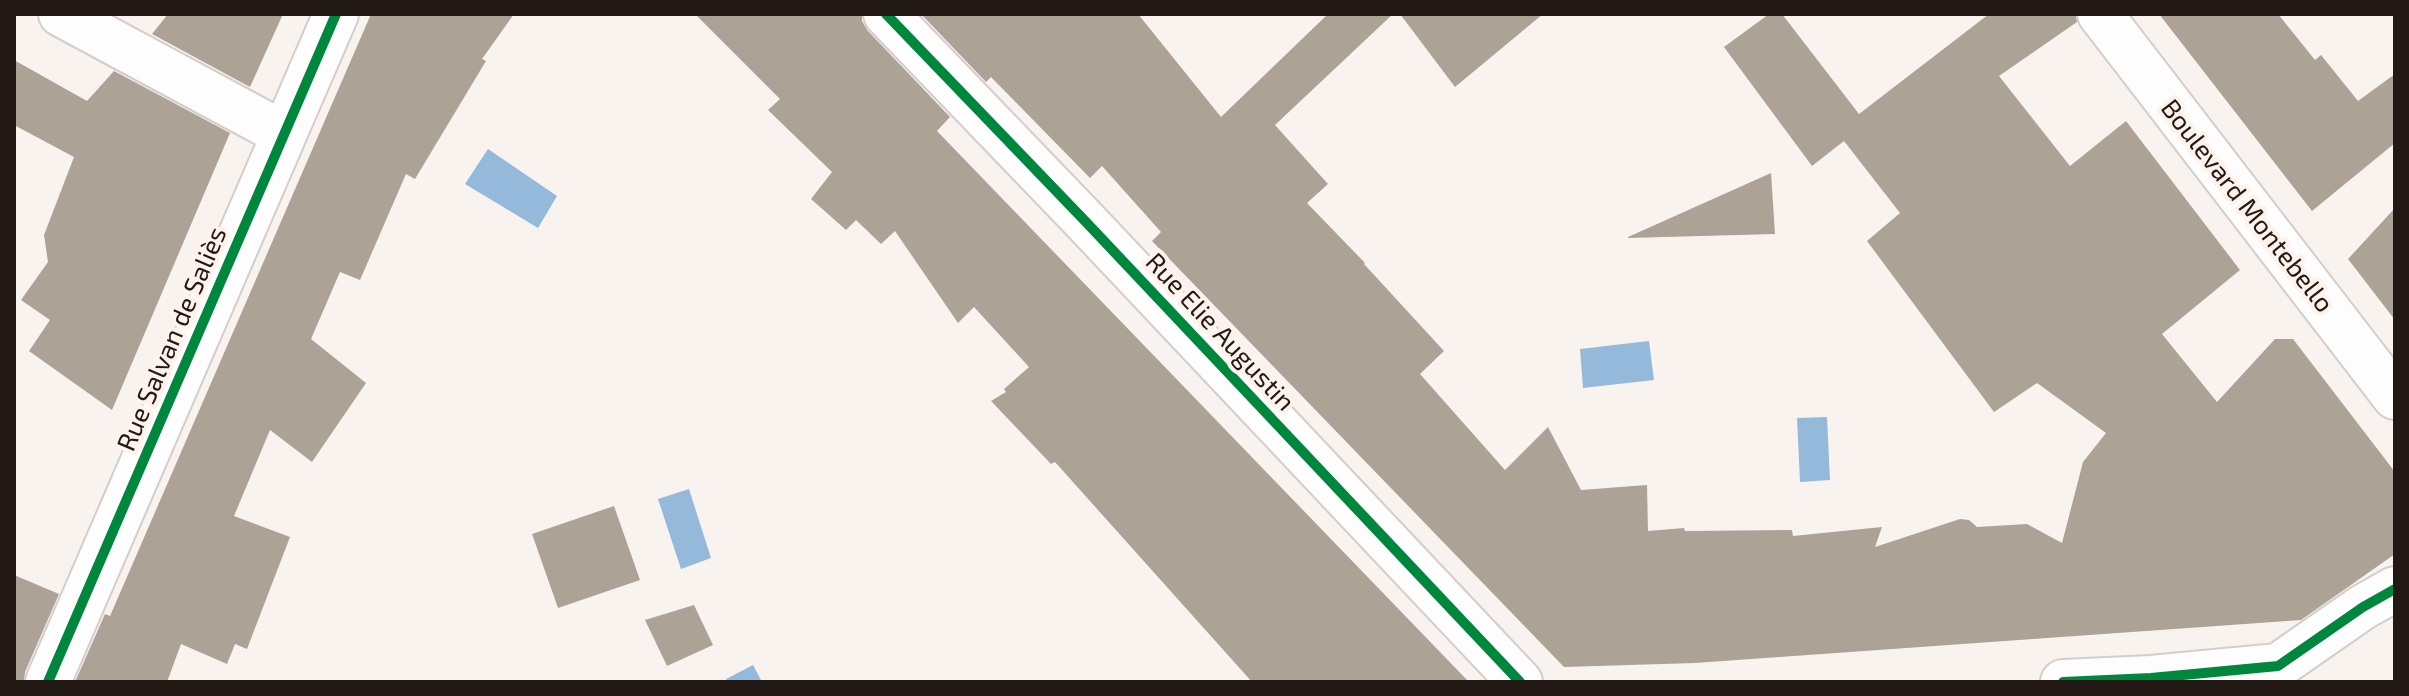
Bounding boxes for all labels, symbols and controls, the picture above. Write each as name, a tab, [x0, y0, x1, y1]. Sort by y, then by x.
street label: Boulevard Montebello	[2154, 93, 2340, 319]
street label: Rue Salvan de Saliès	[111, 222, 233, 456]
street label: Rue Elie Augustin	[1139, 247, 1301, 417]

